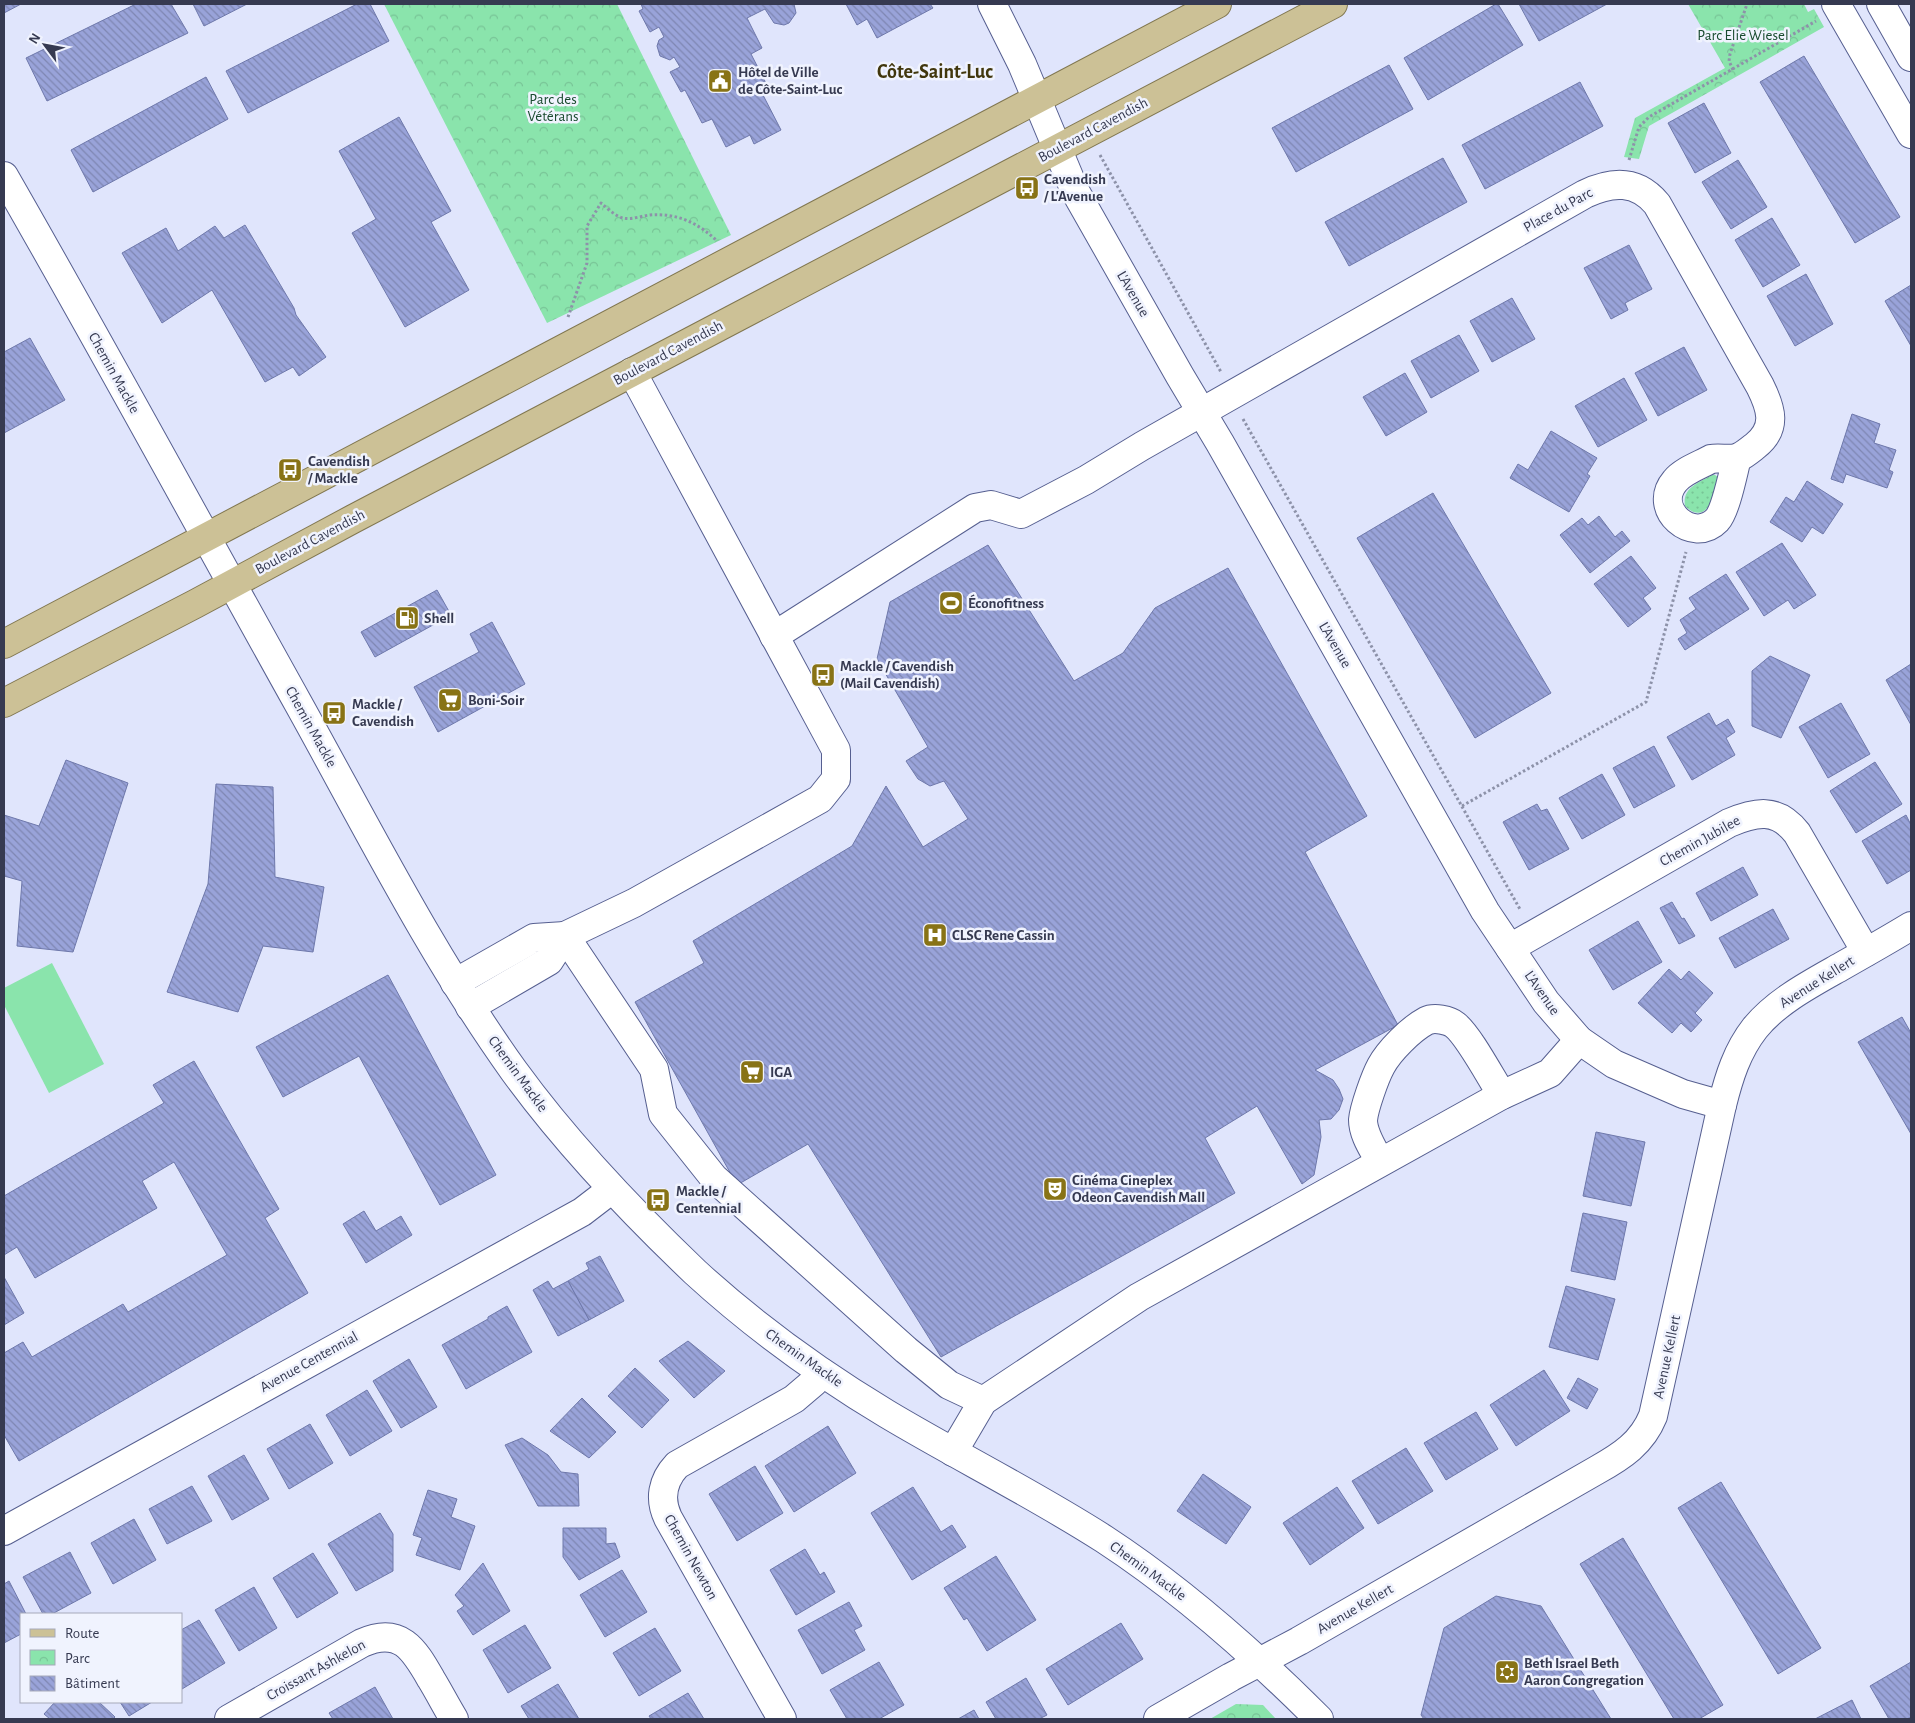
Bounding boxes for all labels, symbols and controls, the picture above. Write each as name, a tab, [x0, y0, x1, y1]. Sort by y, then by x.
north arrow	[20, 20, 70, 70]
park label: Parc Elie Wiesel	[1697, 28, 1789, 43]
text: N	[26, 31, 43, 46]
district label: Côte-Saint-Luc	[877, 62, 993, 82]
place label: Hôtel de Ville de Côte-Saint-Luc	[738, 65, 842, 97]
public building icon: Hôtel de Ville de Côte-Saint-Luc	[707, 68, 733, 94]
park label: Parc des Vétérans	[528, 92, 578, 124]
street label: Boulevard Cavendish	[1036, 95, 1150, 165]
place label: Cavendish / L'Avenue	[1043, 172, 1106, 204]
bus stop icon: Cavendish / L'Avenue	[1014, 175, 1040, 201]
street label: Place du Parc	[1521, 185, 1595, 235]
street label: L'Avenue	[1114, 269, 1152, 320]
street label: Boulevard Cavendish	[611, 318, 725, 388]
street label: Chemin Mackle	[86, 330, 142, 416]
place label: Cavendish / Mackle	[307, 454, 370, 486]
bus stop icon: Cavendish / Mackle	[277, 457, 303, 483]
street label: Boulevard Cavendish	[253, 507, 367, 577]
sports icon: Éconofitness	[938, 590, 964, 616]
place label: Éconofitness	[968, 594, 1044, 611]
fuel station icon: Shell	[394, 605, 420, 631]
place label: Shell	[424, 611, 454, 626]
street label: L'Avenue	[1316, 620, 1354, 671]
place label: Mackle / Cavendish (Mail Cavendish)	[840, 659, 954, 691]
bus stop icon: Mackle / Cavendish (Mail Cavendish)	[810, 662, 836, 688]
street label: Chemin Mackle	[283, 684, 339, 770]
supermarket icon: Boni-Soir	[437, 687, 463, 713]
place label: Boni-Soir	[468, 693, 525, 708]
place label: Mackle / Cavendish	[352, 697, 414, 729]
bus stop icon: Mackle / Cavendish	[321, 700, 347, 726]
street label: Chemin Jubilee	[1657, 813, 1743, 869]
hospital icon: CLSC Rene Cassin	[922, 922, 948, 948]
place label: CLSC Rene Cassin	[952, 928, 1055, 943]
street label: Avenue Kellert	[1777, 953, 1857, 1011]
street label: L'Avenue	[1521, 968, 1563, 1018]
street label: Chemin Mackle	[485, 1033, 551, 1115]
supermarket icon: IGA	[739, 1059, 765, 1085]
place label: IGA	[770, 1065, 792, 1080]
place label: Cinéma Cineplex Odeon Cavendish Mall	[1072, 1173, 1205, 1205]
theatre icon: Cinéma Cineplex Odeon Cavendish Mall	[1042, 1176, 1068, 1202]
place label: Mackle / Centennial	[676, 1184, 741, 1216]
bus stop icon: Mackle / Centennial	[645, 1187, 671, 1213]
street label: Avenue Kellert	[1651, 1314, 1683, 1400]
street label: Chemin Mackle	[763, 1326, 845, 1390]
street label: Avenue Centennial	[257, 1329, 361, 1395]
street label: Chemin Newton	[661, 1512, 721, 1602]
street label: Chemin Mackle	[1107, 1538, 1189, 1604]
street label: Avenue Kellert	[1314, 1581, 1396, 1637]
legend	[20, 1613, 182, 1703]
text: Route	[65, 1626, 99, 1641]
street label: Croissant Ashkelon	[264, 1637, 368, 1703]
text: Parc	[65, 1651, 90, 1666]
place label: Beth Israel Beth Aaron Congregation	[1524, 1656, 1644, 1688]
synagogue icon: Beth Israel Beth Aaron Congregation	[1494, 1659, 1520, 1685]
text: Bâtiment	[65, 1676, 120, 1691]

